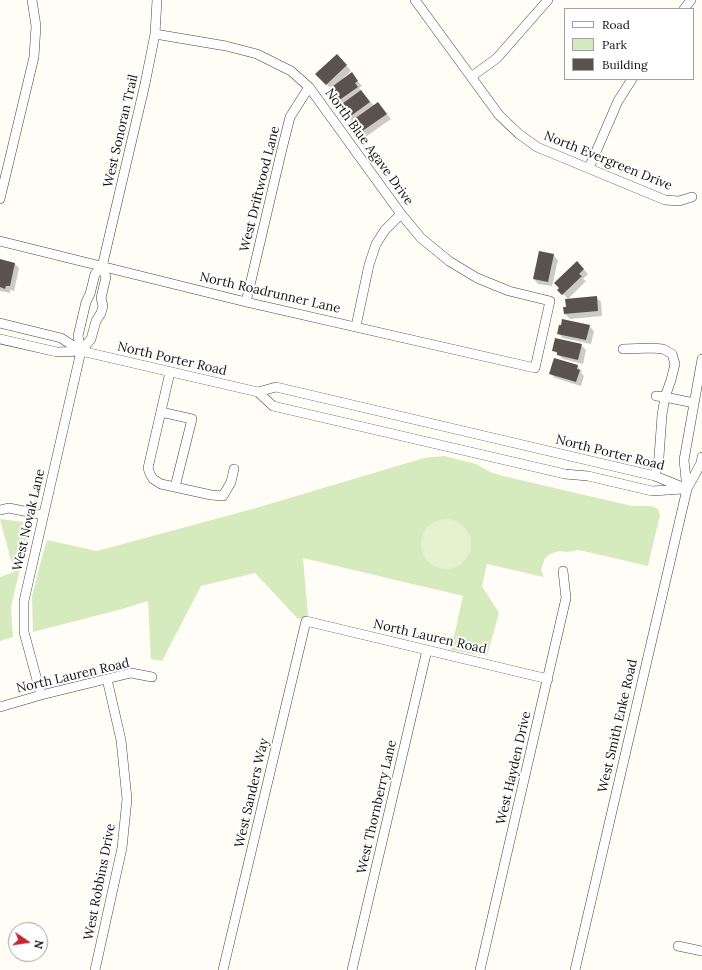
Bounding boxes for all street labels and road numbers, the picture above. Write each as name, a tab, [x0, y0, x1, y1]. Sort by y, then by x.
street label: West Sonoran Trail	[100, 73, 142, 189]
street label: North Blue Agave Drive	[321, 86, 417, 208]
street label: West Driftwood Lane	[237, 125, 283, 253]
street label: North Evergreen Drive	[542, 128, 674, 194]
street label: North Roadrunner Lane	[198, 269, 342, 317]
street label: North Porter Road	[116, 339, 228, 379]
street label: North Porter Road	[554, 432, 666, 474]
street label: West Novak Lane	[10, 467, 48, 573]
street label: North Lauren Road	[372, 616, 488, 658]
street label: North Lauren Road	[15, 655, 131, 697]
street label: West Smith Enke Road	[595, 658, 641, 794]
street label: West Hayden Drive	[493, 710, 535, 826]
street label: West Sanders Way	[232, 737, 272, 849]
street label: West Thornberry Lane	[354, 739, 400, 875]
street label: West Robbins Drive	[81, 822, 119, 942]

